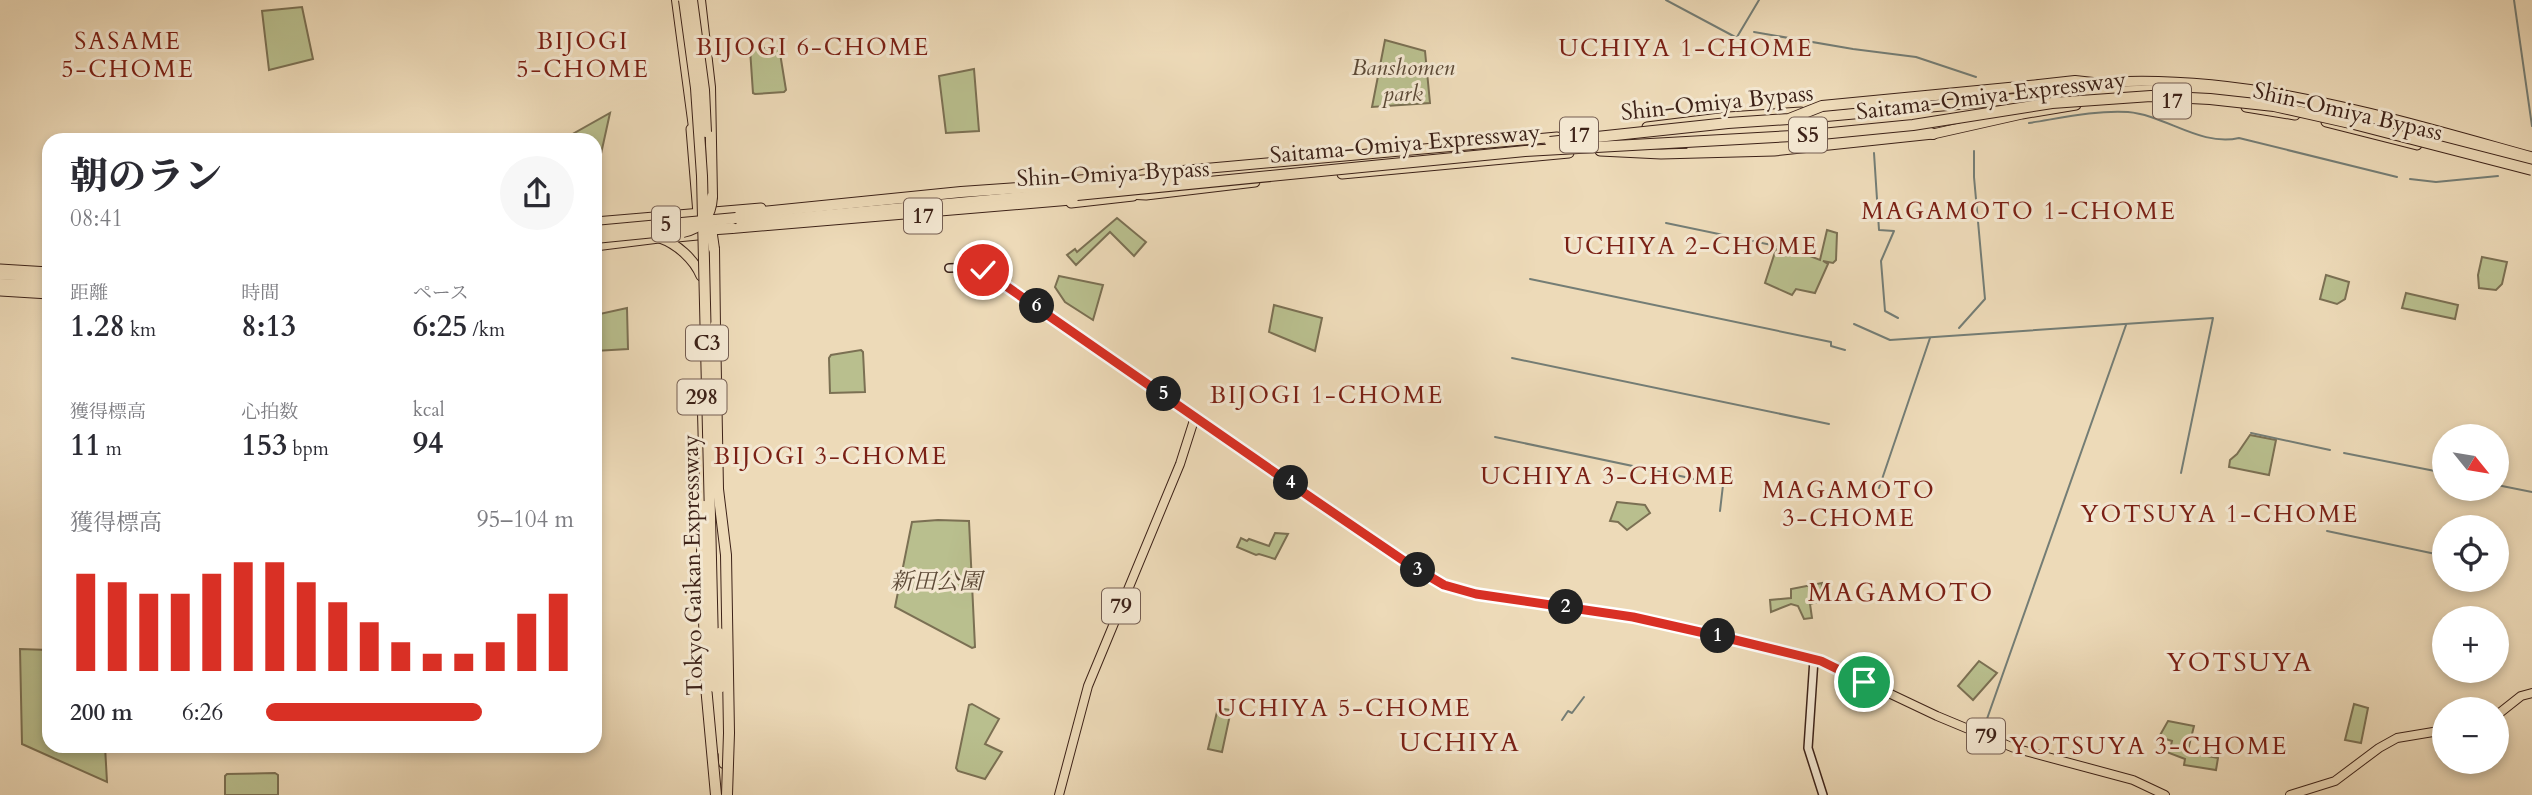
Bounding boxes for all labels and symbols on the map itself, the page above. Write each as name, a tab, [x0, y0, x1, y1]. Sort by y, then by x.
district label: SASAME 5-CHOME	[61, 25, 195, 86]
district label: BIJOGI 5-CHOME	[516, 25, 650, 86]
district label: BIJOGI 6-CHOME	[696, 31, 930, 64]
district label: UCHIYA 1-CHOME	[1558, 32, 1814, 65]
park label: Banshomen park	[1351, 52, 1455, 109]
street label: Saitama-Omiya Expressway	[1854, 64, 2128, 127]
street label: Shin-Omiya Bypass	[2250, 75, 2446, 148]
street label: Shin-Omiya Bypass	[1619, 77, 1815, 128]
road number: 17	[2153, 84, 2191, 119]
street label: Saitama-Omiya Expressway	[1268, 116, 1542, 171]
road number: 17	[1560, 118, 1598, 152]
road number: S5	[1789, 118, 1827, 152]
street label: Shin-Omiya Bypass	[1016, 153, 1210, 194]
district label: MAGAMOTO 1-CHOME	[1861, 195, 2177, 228]
road number: 17	[904, 198, 942, 234]
road number: 5	[652, 206, 680, 242]
district label: UCHIYA 2-CHOME	[1563, 230, 1819, 263]
pin	[953, 240, 1013, 300]
pin: 6	[1020, 288, 1054, 324]
road number: C3	[686, 326, 728, 360]
pin: 5	[1146, 376, 1182, 412]
district label: BIJOGI 1-CHOME	[1210, 379, 1444, 412]
road number: 298	[678, 380, 726, 414]
north arrow	[2432, 424, 2510, 500]
street label: Tokyo Gaikan Expressway	[675, 434, 710, 696]
district label: BIJOGI 3-CHOME	[714, 440, 948, 473]
district label: UCHIYA 3-CHOME	[1480, 460, 1736, 493]
pin: 4	[1274, 466, 1308, 500]
district label: MAGAMOTO 3-CHOME	[1762, 474, 1936, 535]
district label: YOTSUYA 1-CHOME	[2081, 498, 2359, 531]
pin: 3	[1400, 552, 1436, 588]
park label: 新田公園	[890, 566, 986, 597]
district label: MAGAMOTO	[1808, 575, 1994, 610]
road number: 79	[1102, 588, 1140, 624]
pin: 2	[1548, 590, 1584, 624]
pin: 1	[1700, 618, 1736, 654]
district label: YOTSUYA	[2166, 645, 2314, 680]
pin	[1834, 652, 1894, 712]
district label: UCHIYA 5-CHOME	[1216, 692, 1472, 725]
road number: 79	[1967, 718, 2005, 754]
district label: UCHIYA	[1399, 725, 1521, 760]
district label: YOTSUYA 3-CHOME	[2010, 730, 2288, 763]

